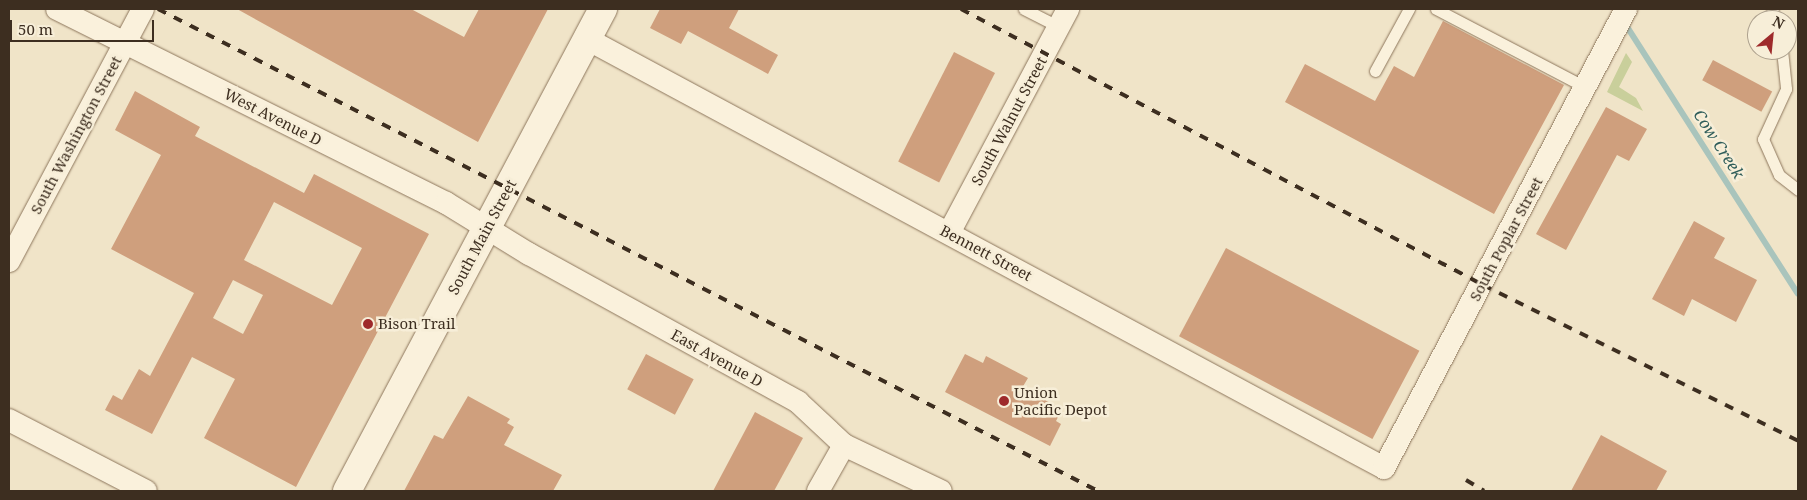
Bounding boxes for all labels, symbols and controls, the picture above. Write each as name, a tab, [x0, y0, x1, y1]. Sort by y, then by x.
scale bar	[12, 10, 156, 42]
north arrow	[1747, 10, 1797, 60]
text: N	[1769, 11, 1788, 33]
text: 50 m	[18, 19, 53, 39]
street label: South Washington Street	[27, 53, 125, 217]
street label: South Walnut Street	[967, 54, 1051, 188]
street label: West Avenue D	[221, 85, 325, 149]
water label: Cow Creek	[1690, 106, 1748, 182]
street label: South Poplar Street	[1466, 174, 1546, 304]
street label: South Main Street	[444, 176, 520, 298]
street label: Bennett Street	[937, 221, 1035, 285]
place label: Bison Trail	[378, 315, 455, 333]
marker: Bison Trail	[362, 318, 374, 330]
street label: East Avenue D	[668, 325, 766, 391]
place label: Union Pacific Depot	[1014, 383, 1107, 418]
marker: Union Pacific Depot	[998, 395, 1010, 407]

